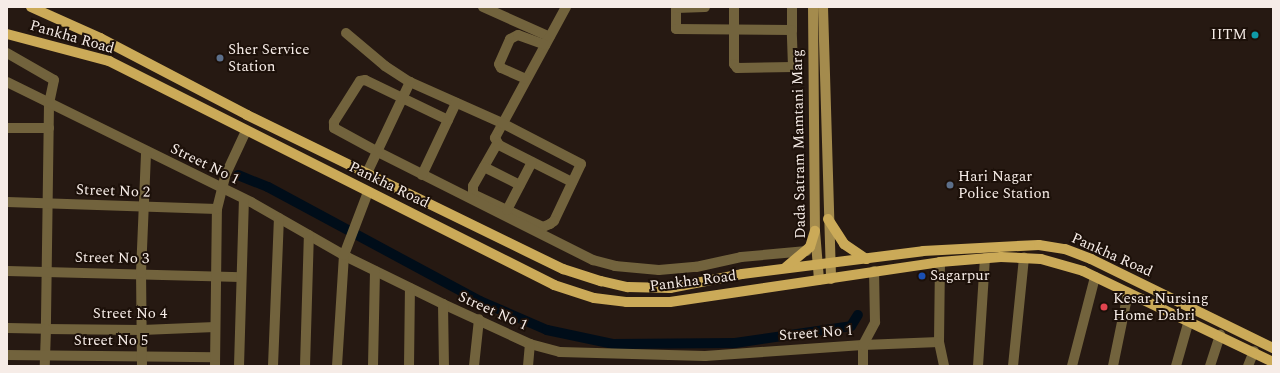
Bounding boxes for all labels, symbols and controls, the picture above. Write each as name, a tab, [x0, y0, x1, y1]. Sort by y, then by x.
street label: Pankha Road	[28, 16, 116, 58]
place label: IITM	[1211, 26, 1247, 44]
marker: IITM	[1250, 30, 1260, 40]
place label: Sher Service Station	[228, 40, 309, 75]
street label: Dada Satram Mamtani Marg	[788, 49, 810, 239]
marker: Sher Service Station	[215, 53, 225, 63]
street label: Street No 1	[168, 140, 242, 188]
street label: Pankha Road	[346, 158, 432, 212]
place label: Hari Nagar Police Station	[958, 167, 1050, 202]
marker: Hari Nagar Police Station	[945, 180, 955, 190]
street label: Street No 2	[75, 181, 151, 201]
street label: Pankha Road	[1069, 229, 1155, 281]
street label: Street No 3	[75, 248, 149, 268]
street label: Pankha Road	[649, 267, 737, 295]
place label: Sagarpur	[930, 267, 990, 285]
marker: Sagarpur	[917, 271, 927, 281]
street label: Street No 1	[455, 288, 531, 334]
place label: Kesar Nursing Home Dabri	[1113, 289, 1209, 324]
marker: Kesar Nursing Home Dabri	[1098, 301, 1110, 313]
street label: Street No 4	[93, 305, 167, 323]
street label: Street No 1	[778, 321, 854, 345]
street label: Street No 5	[74, 332, 148, 350]

